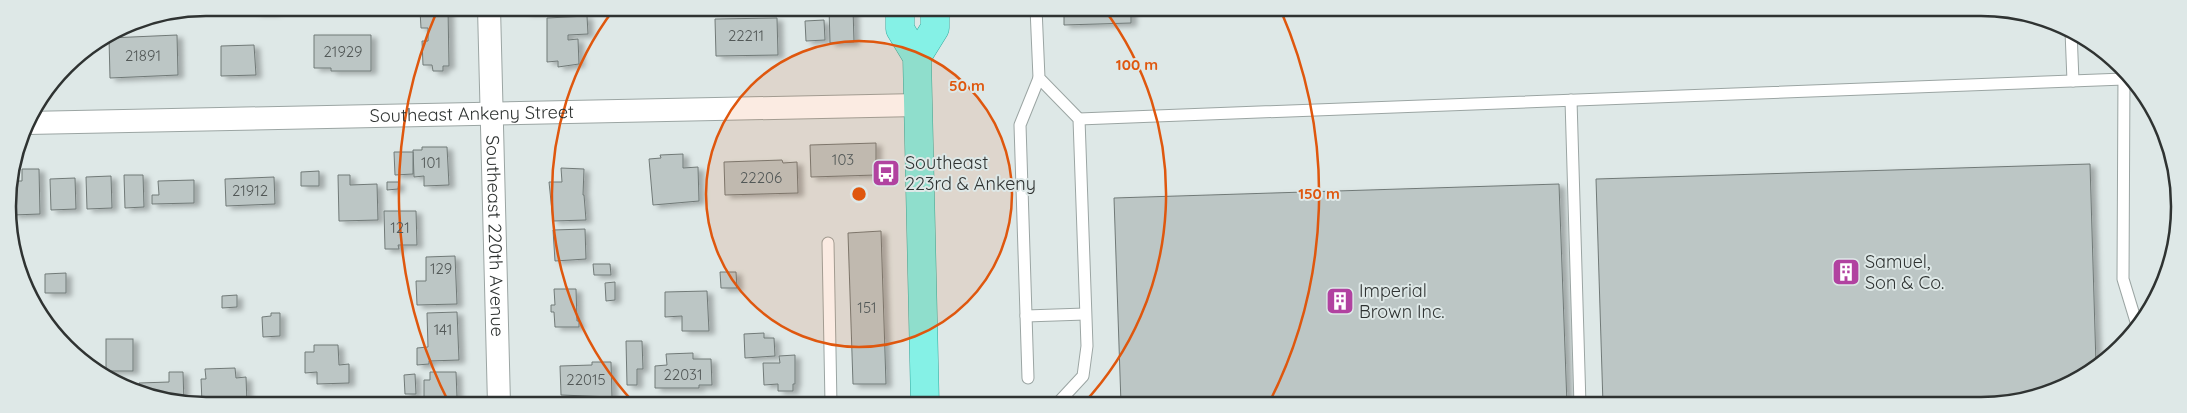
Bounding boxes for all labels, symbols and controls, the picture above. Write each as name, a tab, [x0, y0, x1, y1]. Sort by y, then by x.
house number: 22211	[728, 26, 764, 45]
house number: 21929	[324, 42, 362, 61]
house number: 21891	[125, 46, 161, 65]
text: 100 m	[1116, 55, 1158, 74]
text: 50 m	[949, 76, 985, 95]
street label: Southeast Ankeny Street	[369, 100, 574, 127]
street label: Southeast 220th Avenue	[481, 135, 509, 337]
house number: 103	[832, 150, 854, 169]
place label: Southeast 223rd & Ankeny	[905, 151, 1036, 195]
house number: 101	[421, 153, 441, 172]
bus stop icon: Southeast 223rd & Ankeny	[871, 158, 901, 188]
house number: 22206	[740, 168, 782, 187]
house number: 21912	[232, 181, 268, 200]
text: 150 m	[1298, 184, 1340, 203]
centre of rings	[850, 185, 868, 203]
house number: 121	[390, 218, 410, 237]
place label: Samuel, Son & Co.	[1865, 250, 1944, 294]
building icon: Samuel, Son & Co.	[1831, 257, 1861, 287]
house number: 129	[430, 259, 452, 278]
place label: Imperial Brown Inc.	[1359, 279, 1444, 323]
building icon: Imperial Brown Inc.	[1325, 286, 1355, 316]
house number: 151	[857, 298, 877, 317]
house number: 141	[434, 320, 452, 339]
house number: 22031	[664, 365, 702, 384]
house number: 22015	[566, 370, 606, 389]

